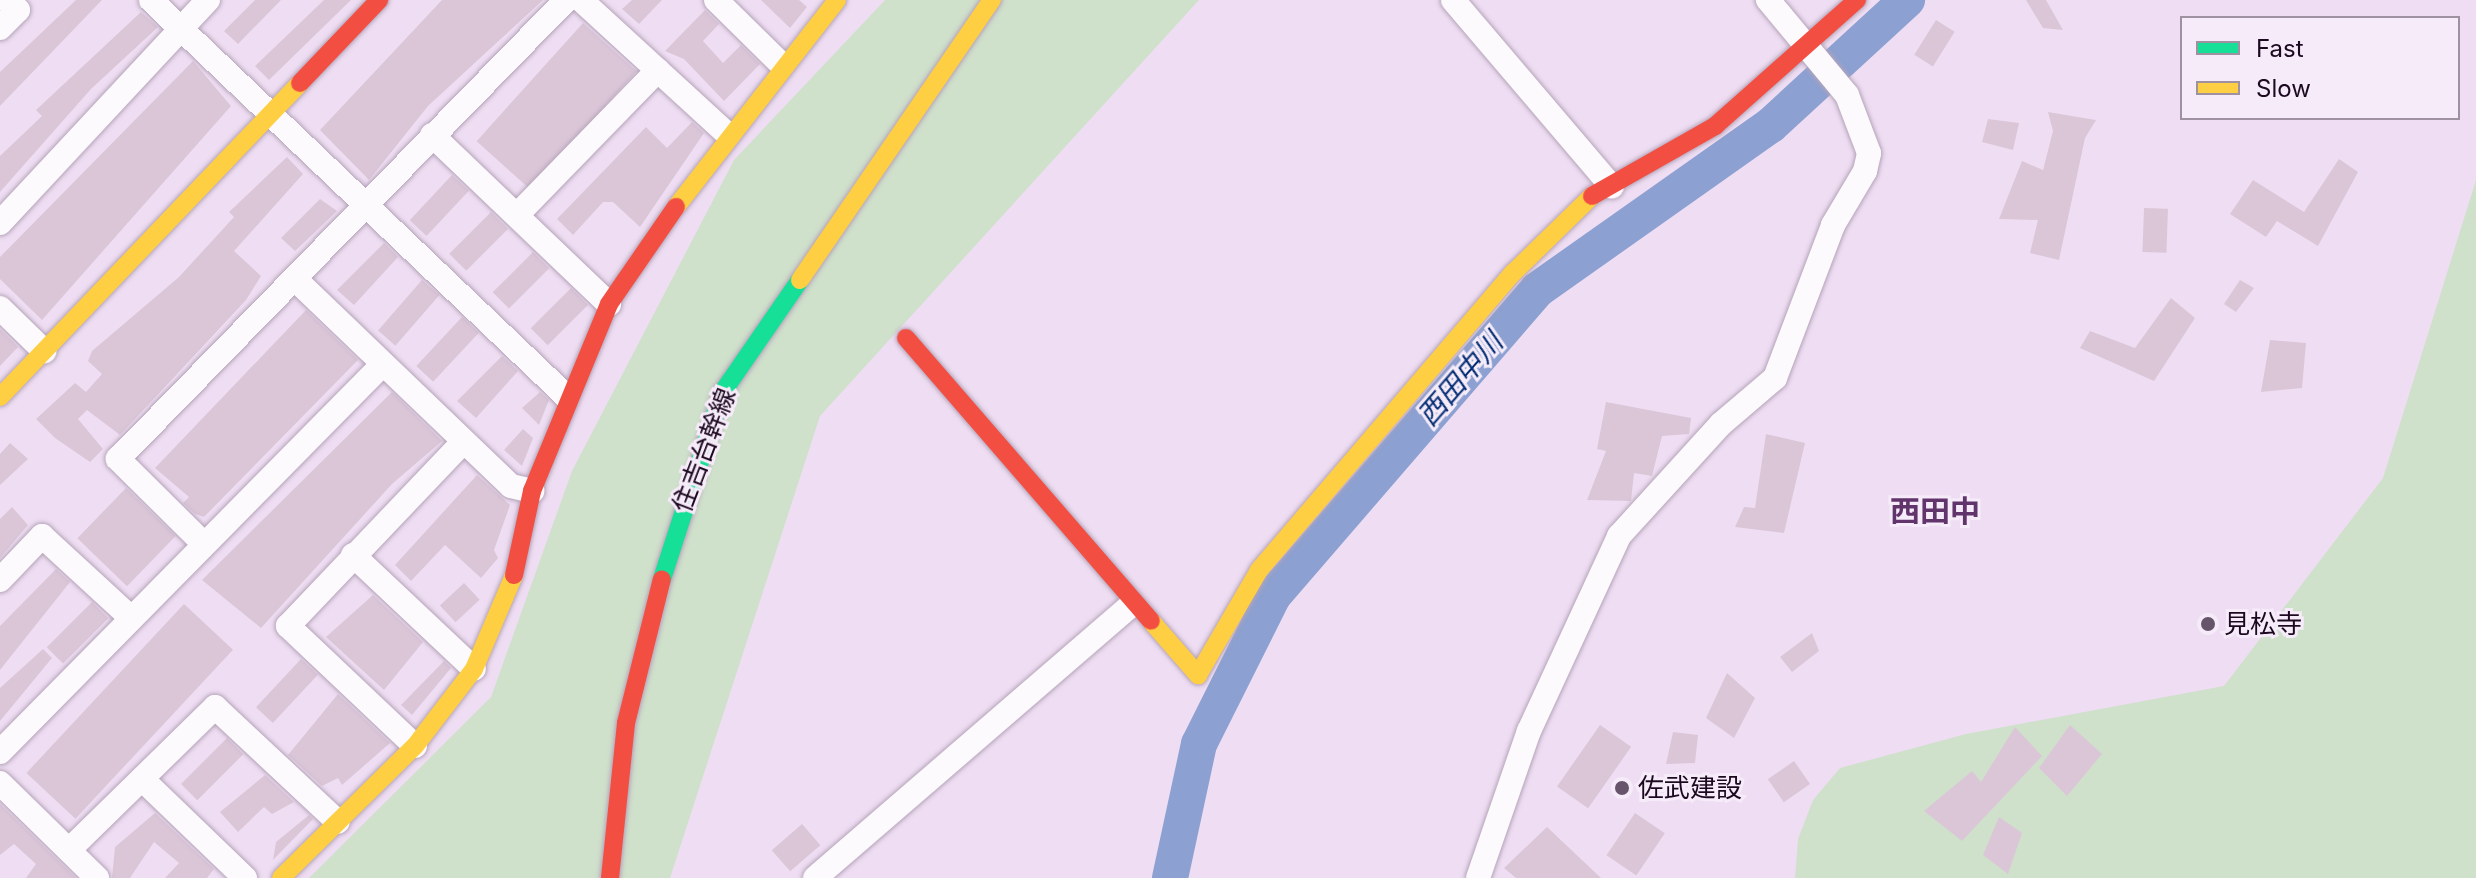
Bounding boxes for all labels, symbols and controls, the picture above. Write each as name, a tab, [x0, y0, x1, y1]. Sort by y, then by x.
legend	[2180, 16, 2460, 120]
text: Fast	[2256, 34, 2304, 63]
text: Slow	[2256, 74, 2311, 103]
water label: 西田中川	[1411, 326, 1509, 432]
street label: 住吉台幹線	[666, 384, 742, 516]
district label: 西田中	[1890, 493, 1980, 529]
place label: 見松寺	[2224, 608, 2302, 640]
marker: 見松寺	[2199, 615, 2217, 633]
place label: 佐武建設	[1638, 772, 1742, 804]
marker: 佐武建設	[1613, 779, 1631, 797]

